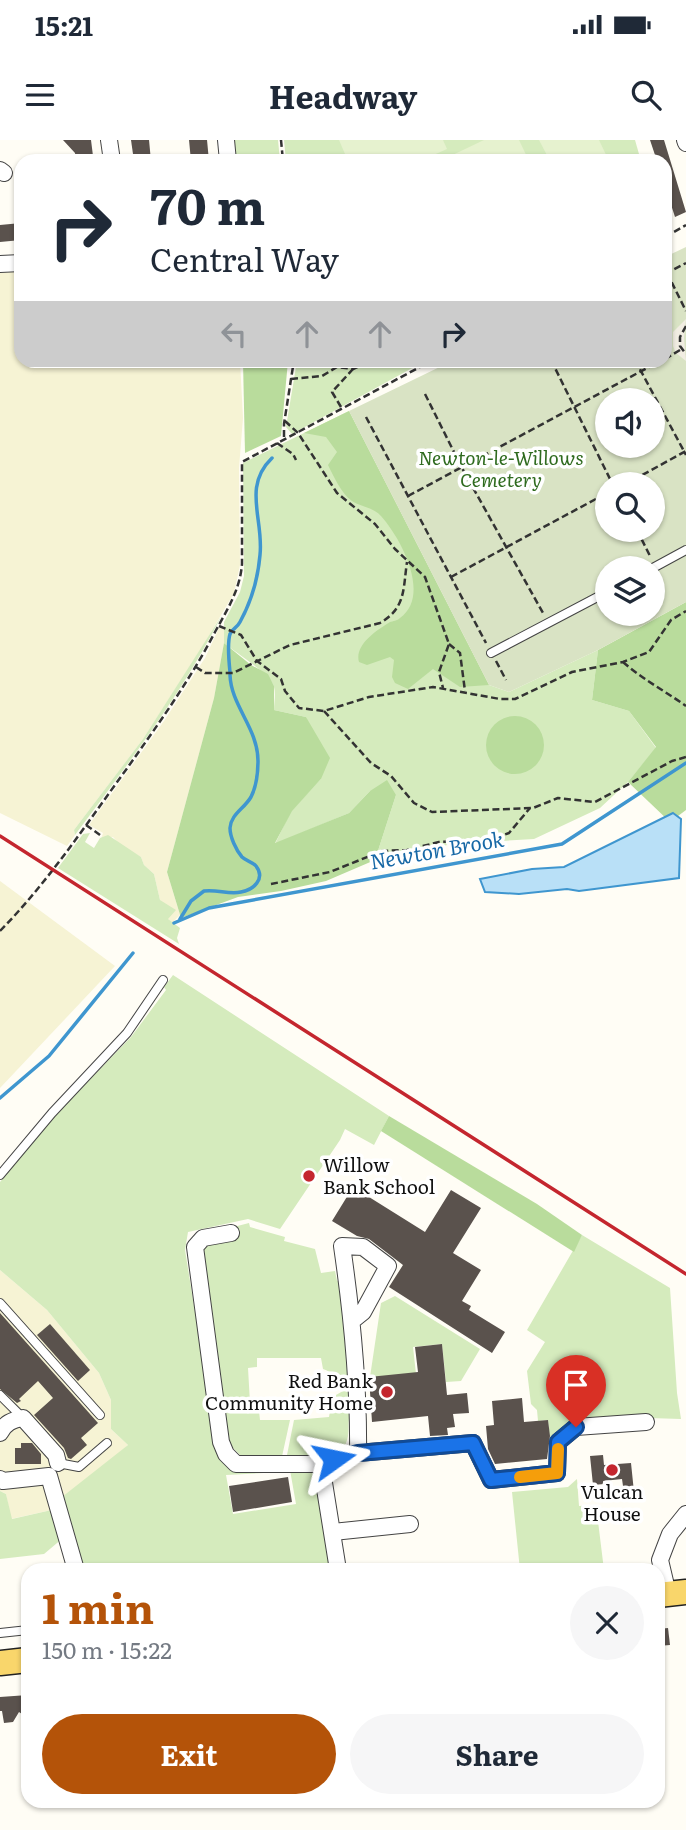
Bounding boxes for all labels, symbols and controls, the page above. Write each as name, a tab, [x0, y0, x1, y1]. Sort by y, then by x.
text: 15:21	[35, 5, 93, 44]
text: Headway	[269, 71, 417, 119]
icon: menu	[21, 76, 59, 114]
icon: search	[627, 76, 665, 114]
text: 70 m	[150, 167, 265, 240]
icon: right	[35, 182, 126, 273]
text: Central Way	[150, 234, 339, 282]
icon: left	[215, 315, 253, 353]
icon: ahead	[288, 315, 326, 353]
icon: ahead	[361, 315, 399, 353]
icon: right	[434, 315, 472, 353]
map controls	[595, 388, 665, 626]
button: sound	[595, 388, 665, 458]
park label: Newton-le-Willows Cemetery	[418, 443, 584, 493]
button: search	[595, 472, 665, 542]
button: layers	[595, 556, 665, 626]
water label: Newton Brook	[367, 821, 506, 876]
place label: Willow Bank School	[323, 1150, 435, 1200]
marker: Willow Bank School	[301, 1168, 317, 1184]
pin	[546, 1355, 606, 1427]
place label: Red Bank Community Home	[205, 1366, 373, 1416]
icon: arrive	[557, 1366, 595, 1404]
marker: Red Bank Community Home	[379, 1384, 395, 1400]
position arrow	[297, 1422, 371, 1496]
marker: Vulcan House	[604, 1462, 620, 1478]
place label: Vulcan House	[581, 1477, 643, 1527]
text: 1 min	[42, 1575, 154, 1637]
button: close	[570, 1586, 644, 1660]
text: 150 m · 15:22	[42, 1632, 172, 1666]
button: Exit	[42, 1714, 336, 1794]
button: Share	[350, 1714, 644, 1794]

